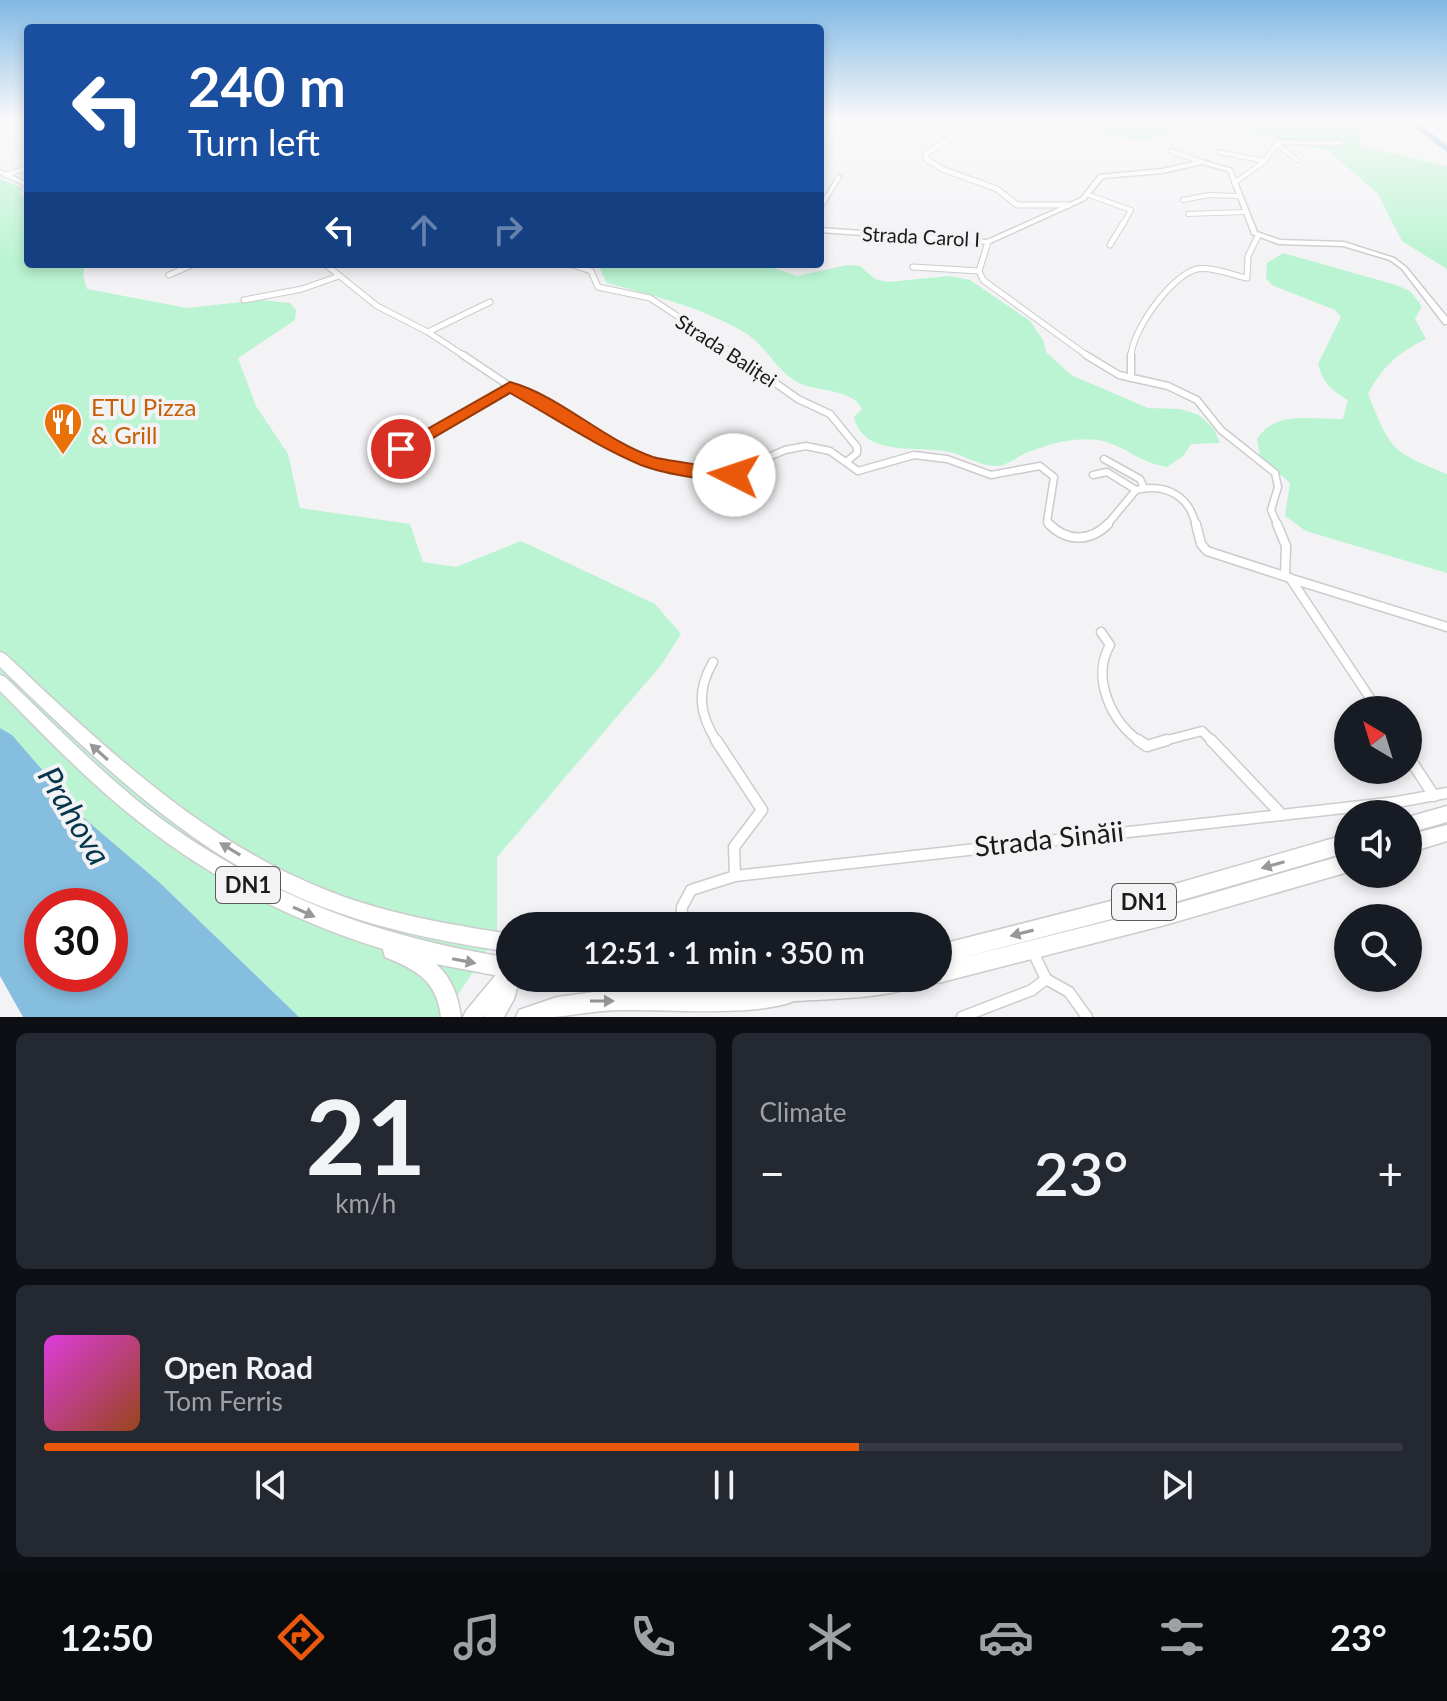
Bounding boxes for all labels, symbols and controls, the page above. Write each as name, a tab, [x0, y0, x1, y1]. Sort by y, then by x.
text: 240 m	[188, 52, 346, 119]
icon: left	[56, 56, 160, 160]
text: Turn left	[188, 120, 320, 164]
icon: left	[318, 208, 362, 252]
icon: ahead	[402, 208, 446, 252]
icon: right	[486, 208, 530, 252]
street label: Strada Carol I	[862, 221, 981, 251]
street label: Strada Baliței	[672, 309, 782, 392]
place label: ETU Pizza & Grill	[91, 392, 197, 449]
restaurant icon: ETU Pizza & Grill	[42, 401, 84, 456]
pin	[367, 415, 435, 483]
icon: arrive	[379, 427, 423, 471]
position arrow	[692, 433, 776, 517]
north arrow	[1334, 696, 1422, 784]
map controls	[1334, 696, 1422, 992]
one-way arrow	[90, 744, 109, 762]
water label: Prahova	[31, 759, 120, 872]
button: sound	[1334, 800, 1422, 888]
street label: Strada Sinăii	[973, 813, 1125, 863]
one-way arrow	[219, 842, 241, 856]
one-way arrow	[1261, 859, 1285, 872]
road number: DN1	[216, 867, 280, 903]
road number: DN1	[1112, 884, 1176, 920]
speed limit sign: 30	[24, 888, 128, 992]
button: search	[1334, 904, 1422, 992]
one-way arrow	[292, 906, 315, 919]
one-way arrow	[1010, 928, 1035, 940]
text: 12:51 · 1 min · 350 m	[583, 934, 865, 970]
one-way arrow	[452, 955, 477, 967]
one-way arrow	[590, 995, 615, 1007]
text: 21	[305, 1072, 426, 1197]
text: Climate	[760, 1096, 846, 1128]
text: 23°	[1034, 1137, 1129, 1209]
text: −	[760, 1147, 785, 1199]
text: +	[1377, 1147, 1403, 1199]
text: km/h	[335, 1187, 396, 1219]
text: Open Road	[164, 1349, 313, 1385]
text: Tom Ferris	[164, 1385, 283, 1417]
icon: previous	[249, 1463, 293, 1507]
icon: pause	[702, 1463, 746, 1507]
icon: next	[1155, 1463, 1199, 1507]
icon: directions	[273, 1609, 329, 1665]
icon: music	[449, 1609, 505, 1665]
icon: phone	[625, 1609, 681, 1665]
icon: climate	[802, 1609, 858, 1665]
icon: car	[978, 1609, 1034, 1665]
icon: filters	[1154, 1609, 1210, 1665]
text: 12:50	[60, 1615, 153, 1659]
text: 23°	[1330, 1615, 1387, 1659]

